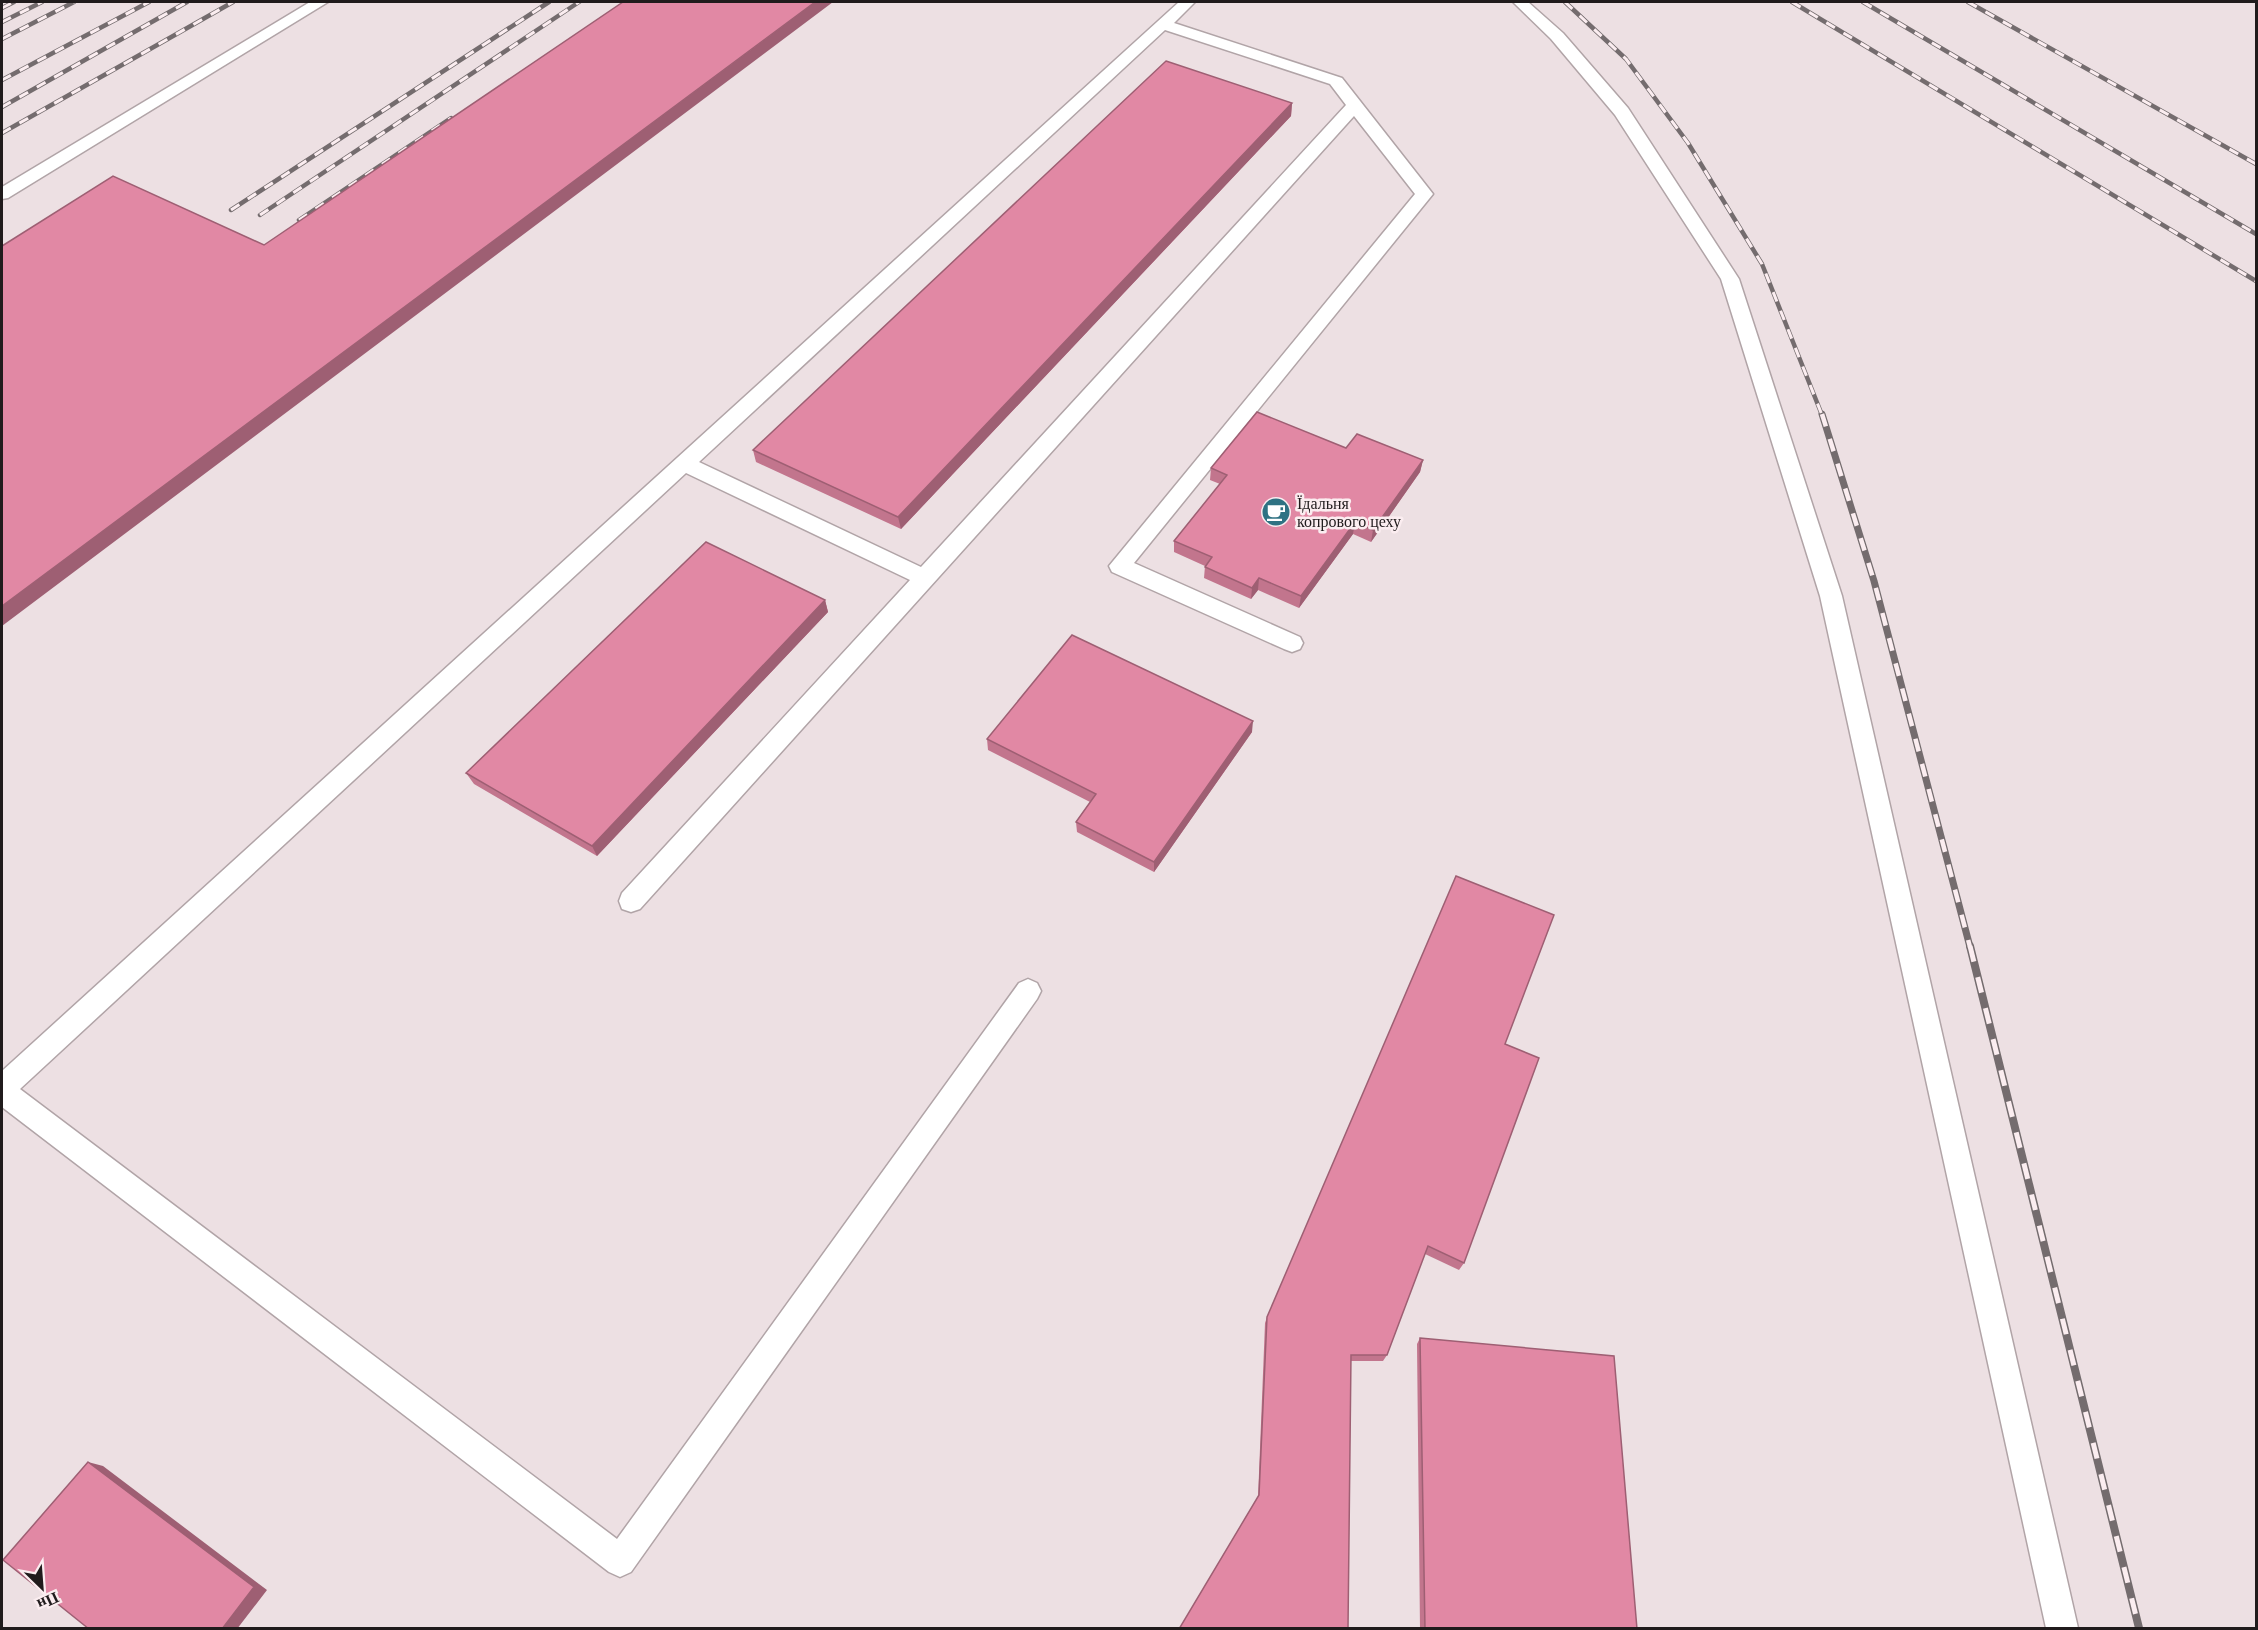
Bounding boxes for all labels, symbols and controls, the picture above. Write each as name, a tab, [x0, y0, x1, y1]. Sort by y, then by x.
place label: Їдальня копрового цеху	[1297, 495, 1401, 531]
cafe icon: Їдальня копрового цеху	[1260, 496, 1292, 528]
north arrow	[12, 1558, 72, 1618]
text: Пн	[35, 1589, 62, 1613]

